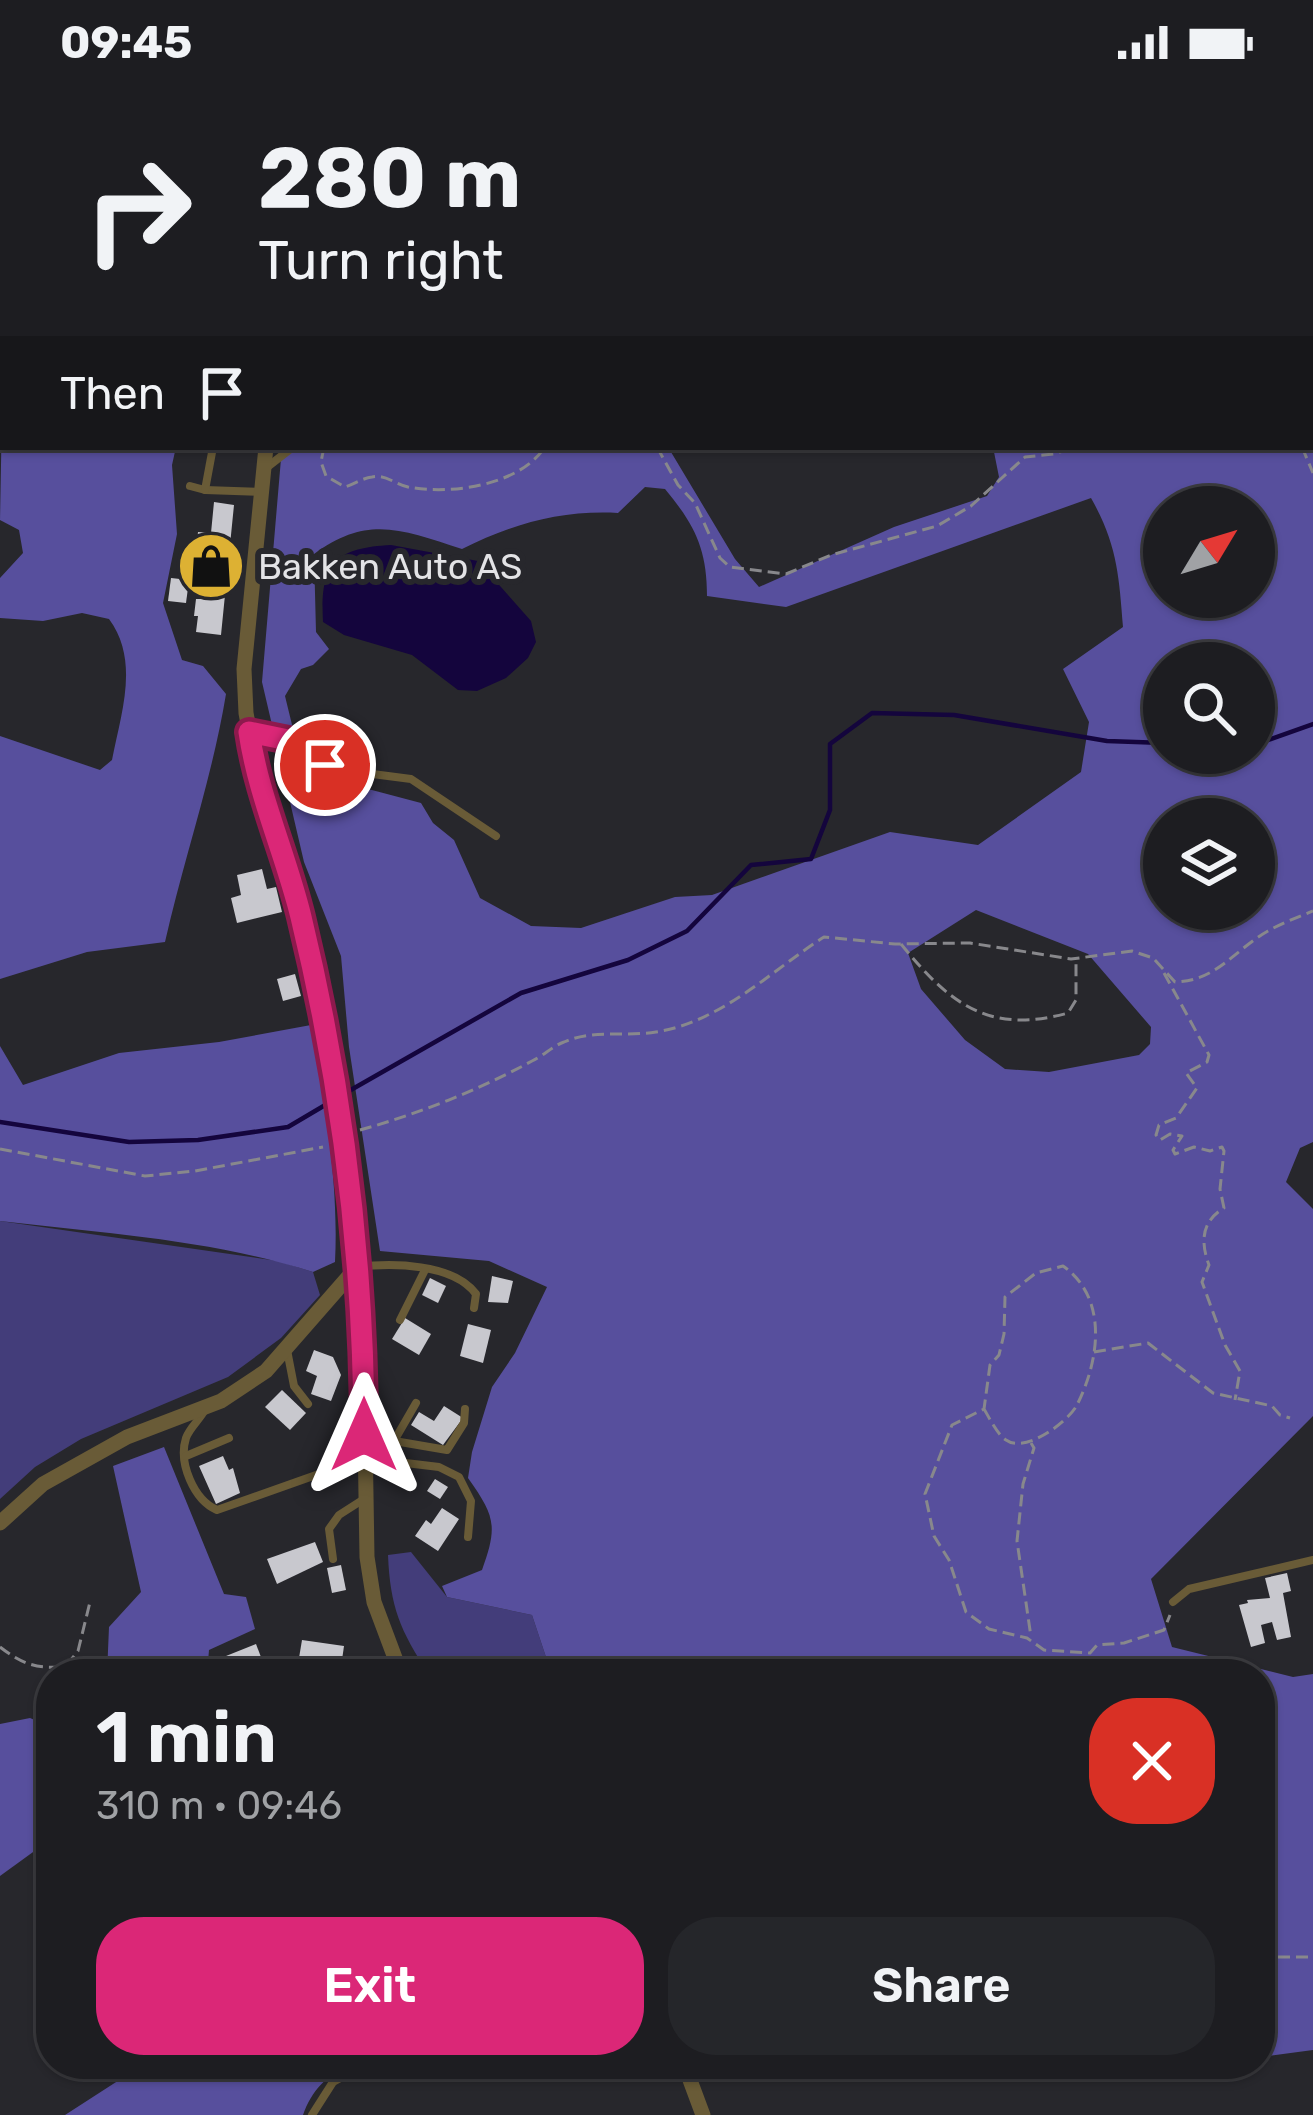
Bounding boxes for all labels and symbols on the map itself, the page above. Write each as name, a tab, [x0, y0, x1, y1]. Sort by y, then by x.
north arrow	[1143, 486, 1275, 618]
shop icon: Bakken Auto AS	[176, 531, 246, 601]
place label: Bakken Auto AS	[258, 545, 522, 588]
pin	[274, 714, 376, 816]
position arrow	[301, 1372, 427, 1498]

